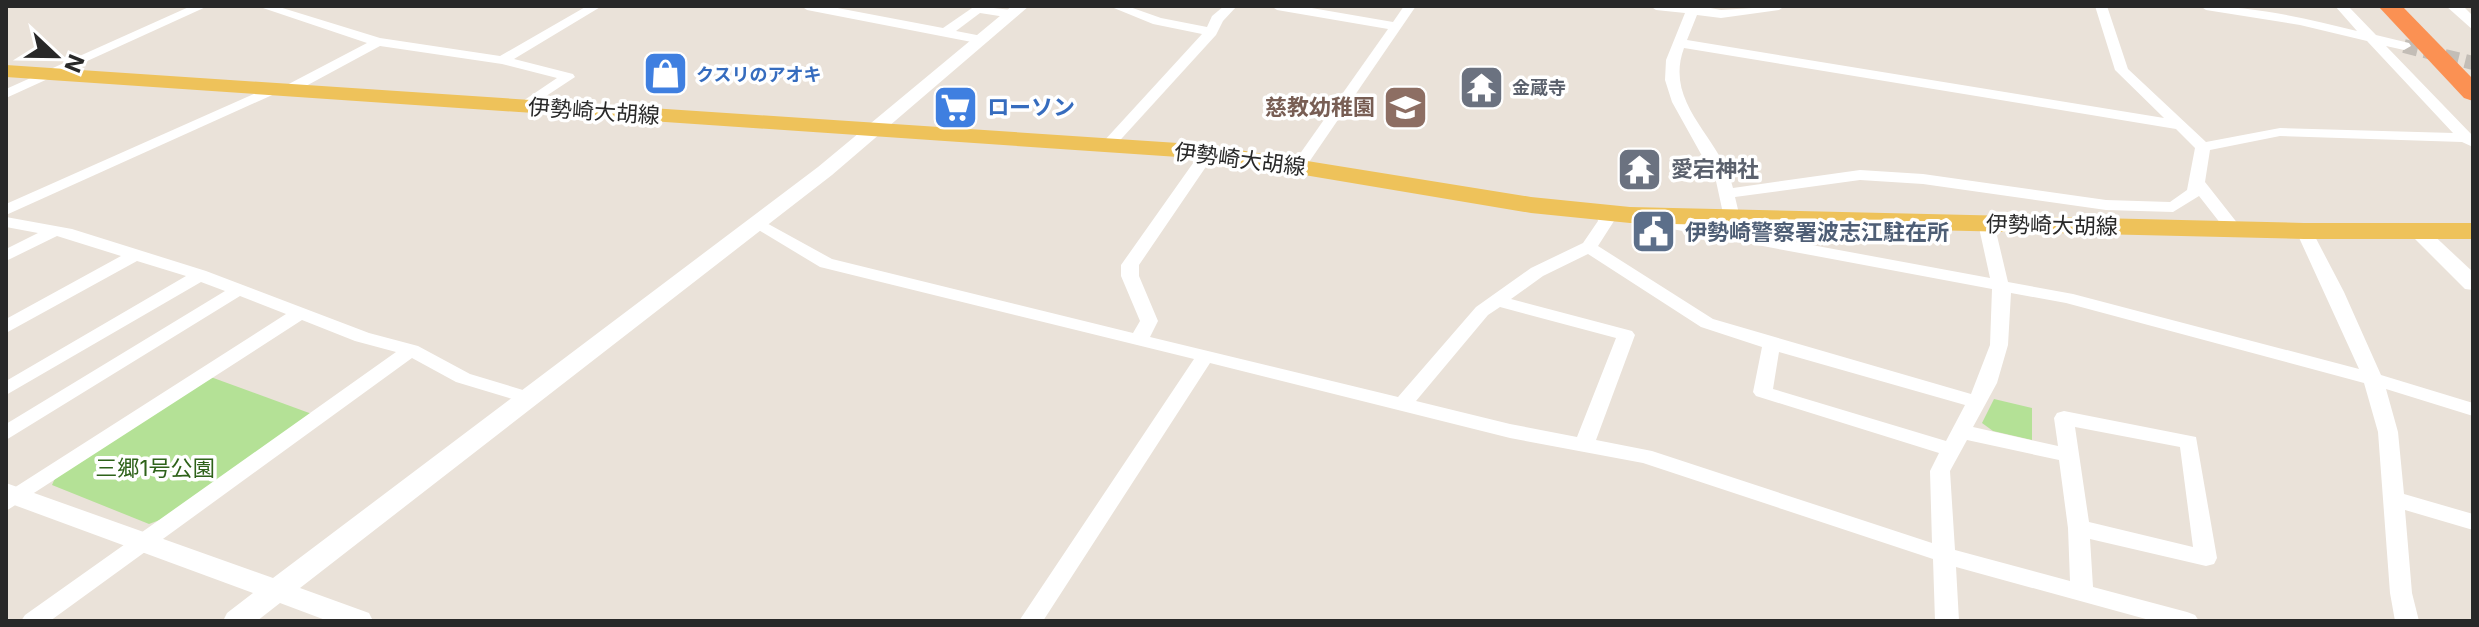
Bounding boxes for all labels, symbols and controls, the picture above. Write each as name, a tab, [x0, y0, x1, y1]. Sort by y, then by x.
north arrow	[16, 16, 96, 96]
shop icon: クスリのアオキ	[641, 50, 689, 98]
text: N	[59, 51, 90, 76]
temple icon: 金蔵寺	[1457, 63, 1505, 111]
place label: クスリのアオキ	[696, 64, 821, 85]
place label: 金蔵寺	[1512, 77, 1566, 98]
supermarket icon: ローソン	[932, 83, 980, 131]
school or university icon: 慈教幼稚園	[1382, 83, 1430, 131]
street label: 伊勢崎大胡線	[527, 93, 661, 129]
place label: ローソン	[987, 94, 1075, 120]
place label: 慈教幼稚園	[1265, 94, 1375, 120]
street label: 伊勢崎大胡線	[1173, 138, 1307, 180]
temple icon: 愛宕神社	[1616, 145, 1664, 193]
place label: 愛宕神社	[1671, 156, 1759, 182]
public building icon: 伊勢崎警察署波志江駐在所	[1630, 208, 1678, 256]
street label: 伊勢崎大胡線	[1986, 211, 2118, 239]
place label: 伊勢崎警察署波志江駐在所	[1685, 219, 1949, 245]
park label: 三郷1号公園	[96, 455, 214, 481]

